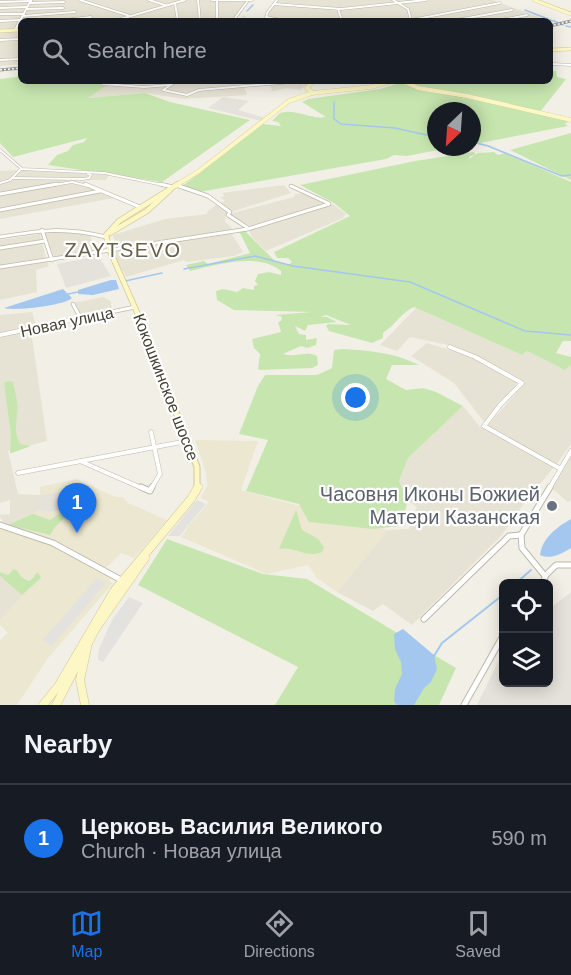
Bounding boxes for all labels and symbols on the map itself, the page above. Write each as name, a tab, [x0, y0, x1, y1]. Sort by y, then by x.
north arrow	[427, 102, 481, 156]
district label: ZAYTSEVO	[64, 239, 182, 261]
street label: Новая улица	[19, 304, 115, 340]
street label: Кокошкинское шоссе	[130, 311, 202, 463]
your location	[341, 383, 370, 412]
place label: Часовня Иконы Божией Матери Казанская	[320, 483, 540, 528]
pin: 1	[58, 484, 97, 533]
marker: Часовня Иконы Божией Матери Казанская	[545, 499, 559, 513]

